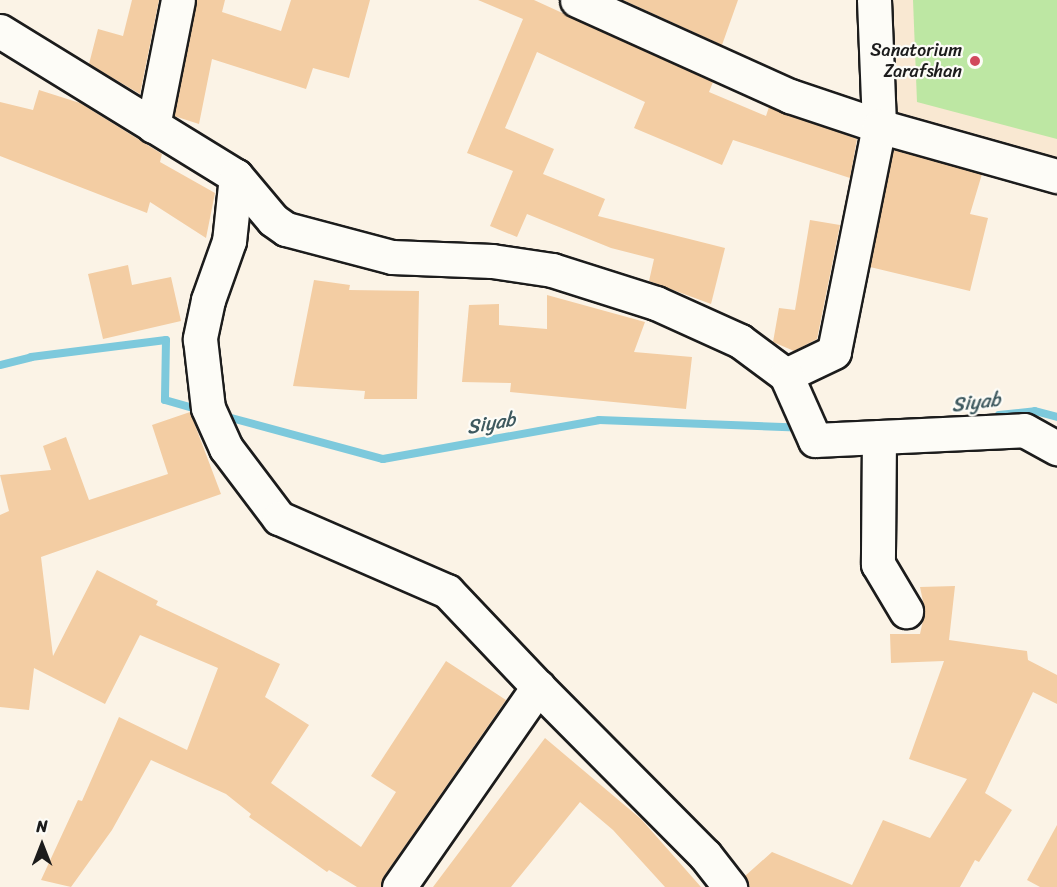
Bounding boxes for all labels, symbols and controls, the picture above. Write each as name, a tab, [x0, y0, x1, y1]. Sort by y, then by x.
place label: Sanatorium Zarafshan	[870, 40, 962, 82]
marker: Sanatorium Zarafshan	[966, 52, 984, 70]
water label: Siyab	[950, 387, 1002, 417]
water label: Siyab	[465, 407, 517, 439]
text: N	[36, 812, 48, 841]
north arrow	[12, 815, 72, 875]

